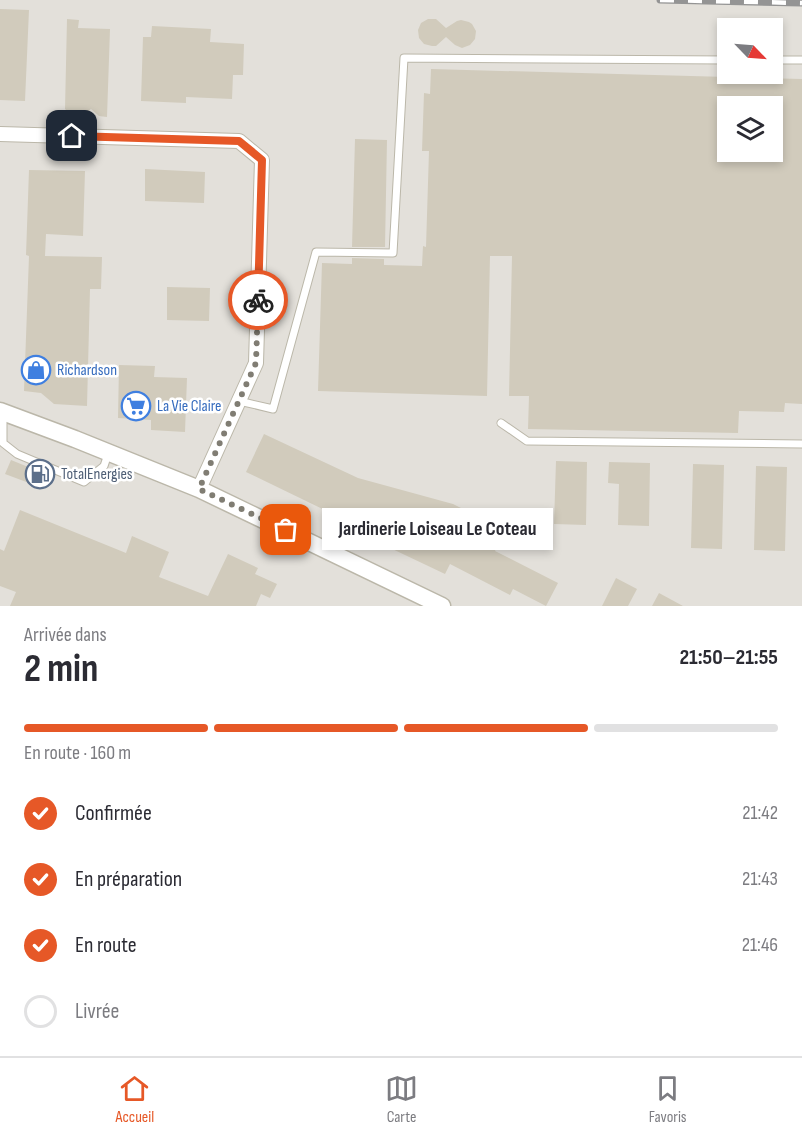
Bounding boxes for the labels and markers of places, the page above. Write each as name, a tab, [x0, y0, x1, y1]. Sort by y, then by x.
pin	[46, 110, 97, 161]
shop icon: Richardson	[20, 354, 52, 386]
place label: Richardson	[57, 361, 117, 380]
supermarket icon: La Vie Claire	[120, 390, 152, 422]
place label: La Vie Claire	[157, 397, 221, 416]
fuel station icon: TotalEnergies	[24, 458, 56, 490]
place label: TotalEnergies	[61, 465, 133, 484]
pin	[260, 504, 311, 555]
callout: Jardinerie Loiseau Le Coteau	[322, 509, 553, 551]

